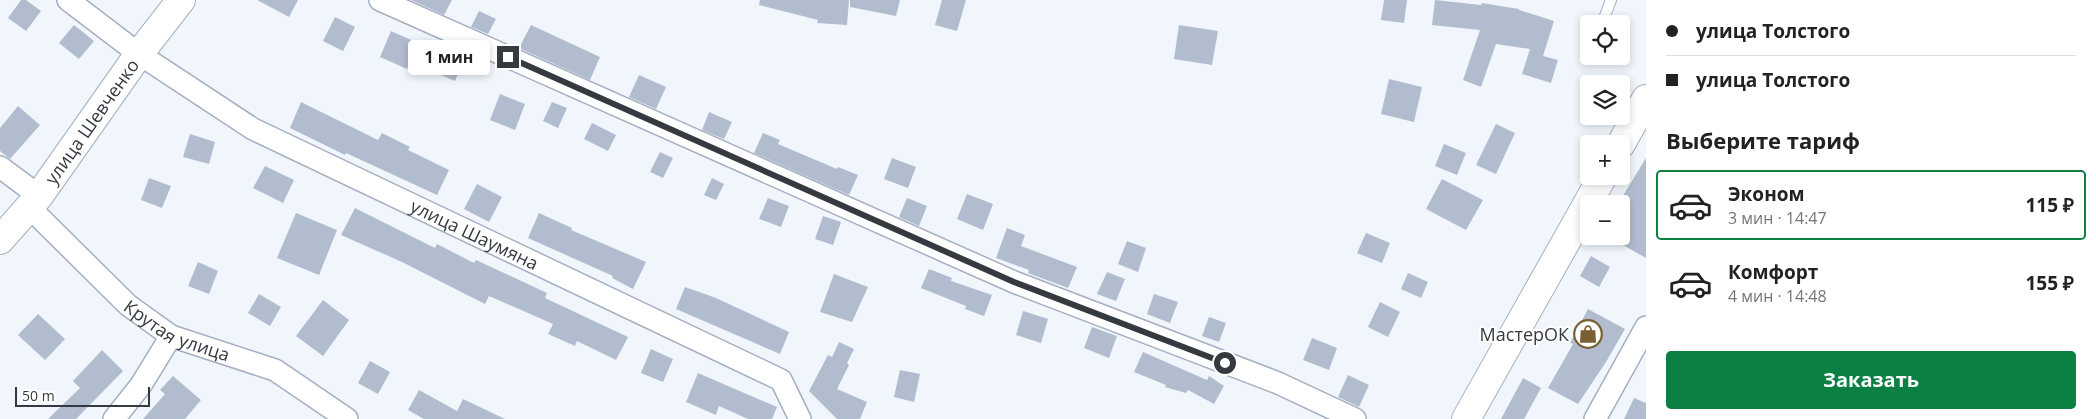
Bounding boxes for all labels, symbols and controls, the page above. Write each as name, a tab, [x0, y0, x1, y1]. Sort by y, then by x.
map controls	[1580, 15, 1630, 245]
button: locate	[1580, 15, 1630, 65]
text: улица Толстого	[1696, 18, 1850, 44]
callout: 1 мин	[408, 40, 490, 74]
text: 1 мин	[425, 46, 473, 68]
route end	[497, 46, 519, 68]
street label: улица Шевченко	[39, 54, 144, 189]
text: улица Толстого	[1696, 67, 1850, 93]
button: layers	[1580, 75, 1630, 125]
text: Выберите тариф	[1666, 125, 1860, 155]
button: +	[1580, 135, 1630, 185]
text: Эконом	[1728, 181, 1805, 207]
icon: car	[1668, 183, 1713, 228]
text: 115 ₽	[2025, 192, 2074, 218]
street label: улица Шаумяна	[407, 194, 542, 275]
button: −	[1580, 195, 1630, 245]
text: 3 мин · 14:47	[1728, 207, 1827, 229]
text: Комфорт	[1728, 259, 1818, 285]
icon: car	[1668, 261, 1713, 306]
text: 155 ₽	[2025, 270, 2074, 296]
text: 4 мин · 14:48	[1728, 285, 1827, 307]
street label: Крутая улица	[119, 294, 233, 366]
shop icon: МастерОК	[1573, 319, 1603, 349]
place label: МастерОК	[1480, 322, 1569, 346]
button: Заказать	[1666, 351, 2076, 409]
route start	[1214, 352, 1236, 374]
scale bar	[15, 384, 150, 407]
text: 50 m	[22, 386, 55, 405]

